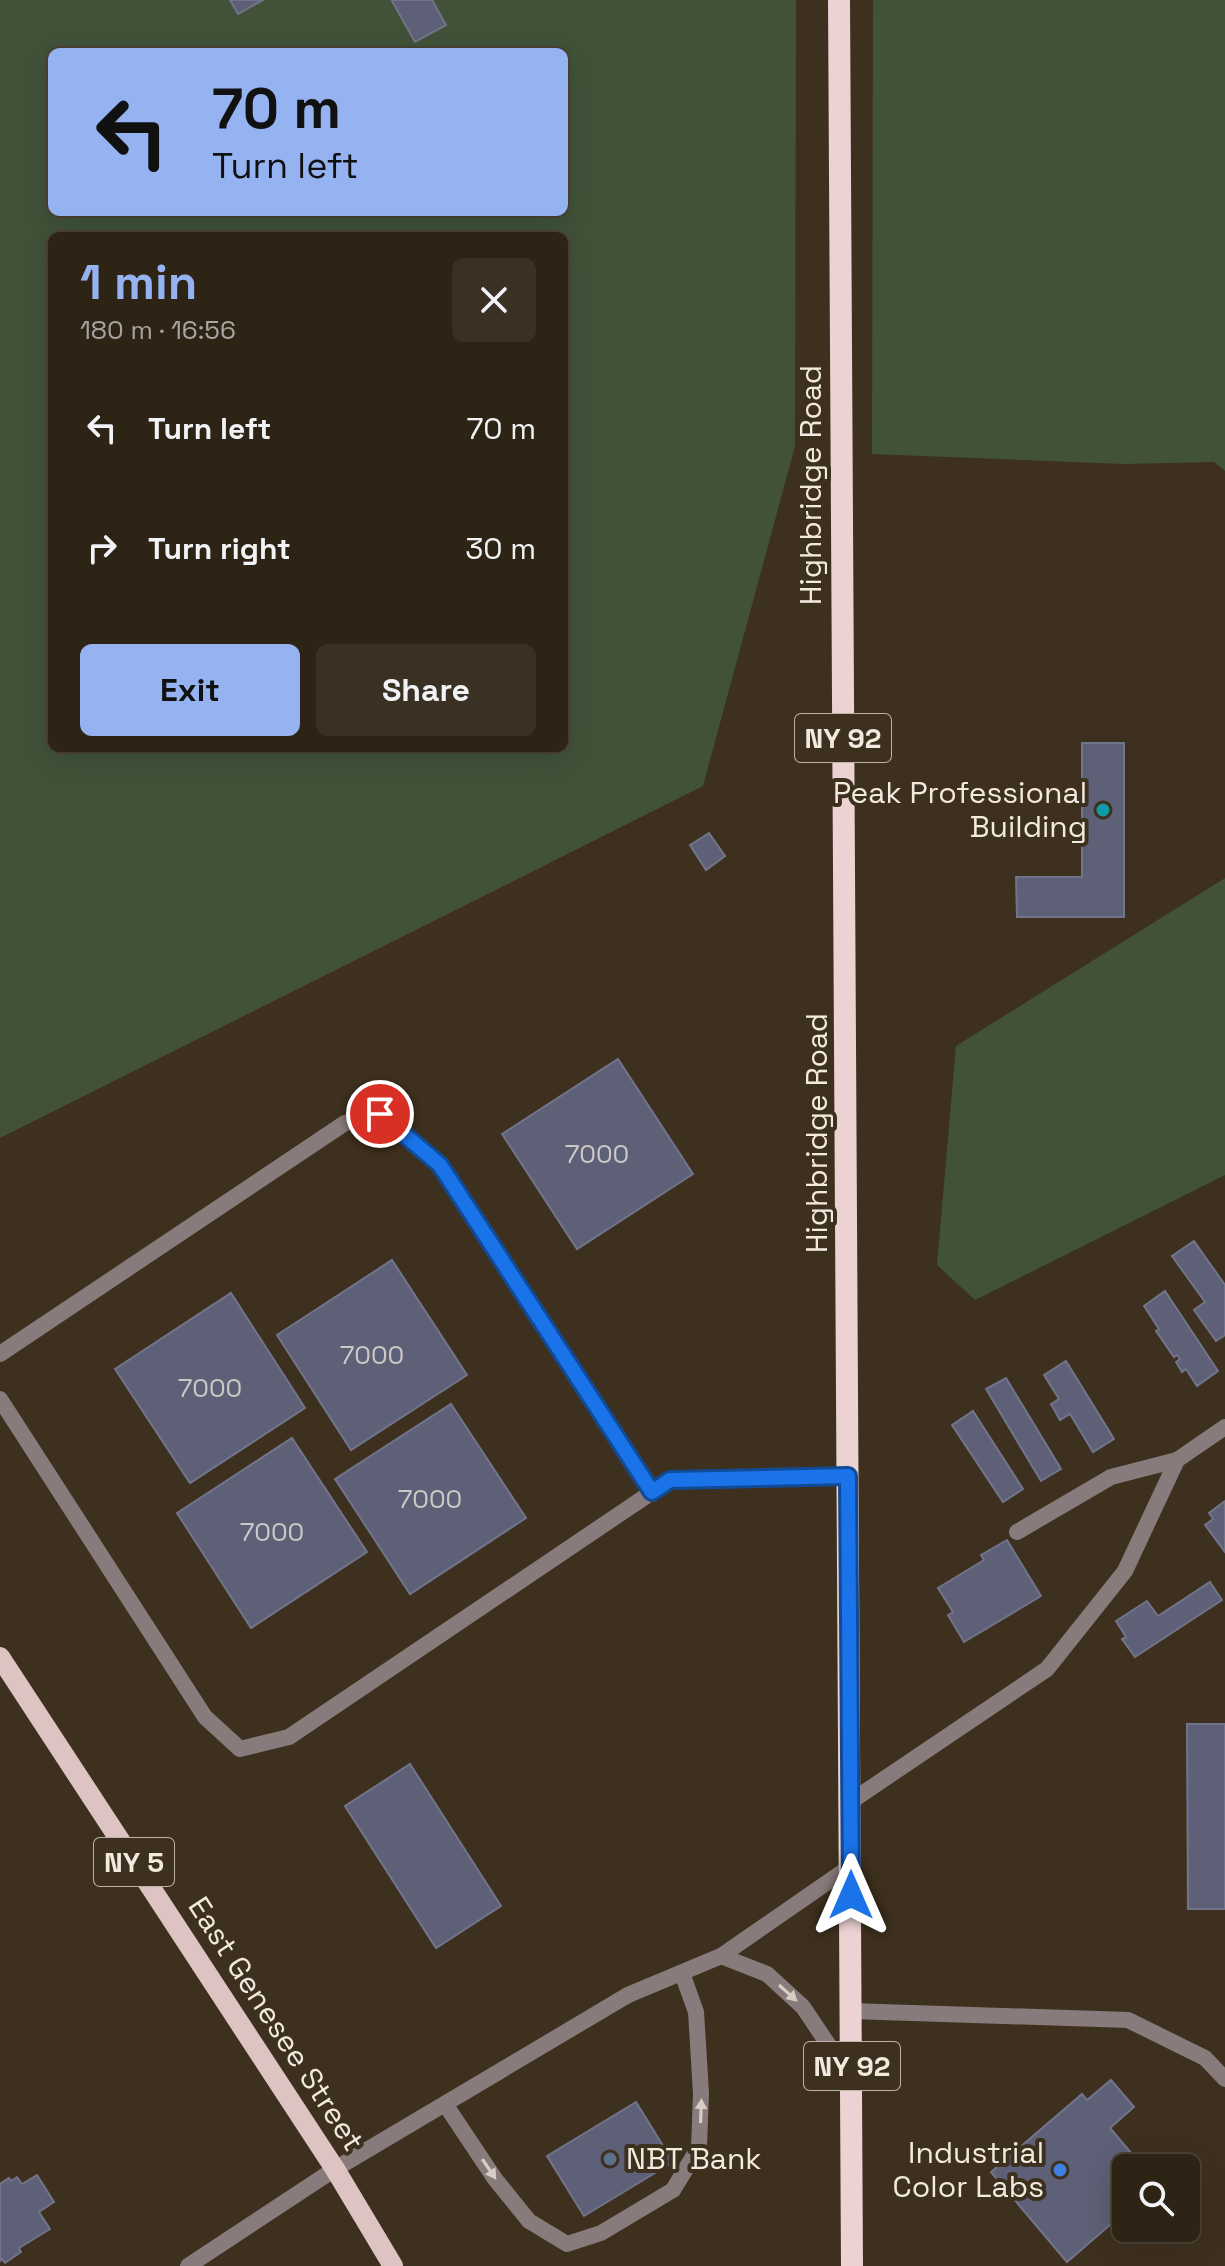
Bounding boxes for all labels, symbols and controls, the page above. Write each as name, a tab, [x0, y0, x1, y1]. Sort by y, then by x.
text: 70 m	[212, 73, 341, 144]
icon: left	[80, 80, 184, 184]
text: Turn left	[212, 143, 359, 189]
text: 1 min	[80, 252, 197, 313]
button: close	[452, 258, 536, 342]
text: 180 m · 16:56	[80, 313, 236, 347]
street label: Highbridge Road	[791, 365, 830, 605]
icon: left	[80, 406, 124, 450]
text: Turn left	[148, 409, 271, 448]
text: 70 m	[467, 409, 536, 448]
icon: right	[80, 526, 124, 570]
text: Turn right	[148, 529, 291, 568]
text: 30 m	[465, 529, 536, 568]
button: Exit	[80, 644, 300, 736]
button: Share	[316, 644, 536, 736]
road number: NY 92	[795, 714, 891, 762]
place label: Peak Professional Building	[833, 773, 1087, 846]
marker: Peak Professional Building	[1094, 801, 1112, 819]
street label: Highbridge Road	[797, 1013, 836, 1253]
pin	[346, 1080, 414, 1148]
icon: arrive	[358, 1092, 402, 1136]
house number: 7000	[565, 1137, 629, 1171]
house number: 7000	[340, 1338, 404, 1372]
house number: 7000	[178, 1371, 242, 1405]
house number: 7000	[398, 1482, 462, 1516]
house number: 7000	[240, 1515, 304, 1549]
road number: NY 5	[94, 1838, 174, 1886]
position arrow	[809, 1853, 893, 1937]
street label: East Genesee Street	[180, 1889, 373, 2158]
one-way arrow	[779, 1984, 798, 2002]
road number: NY 92	[804, 2042, 900, 2090]
one-way arrow	[695, 2098, 707, 2123]
place label: Industrial Color Labs	[893, 2133, 1044, 2206]
place label: NBT Bank	[626, 2139, 762, 2178]
marker: NBT Bank	[601, 2150, 619, 2168]
map controls	[1112, 2154, 1200, 2242]
button: search	[1112, 2154, 1200, 2242]
one-way arrow	[481, 2158, 496, 2179]
marker: Industrial Color Labs	[1051, 2161, 1069, 2179]

